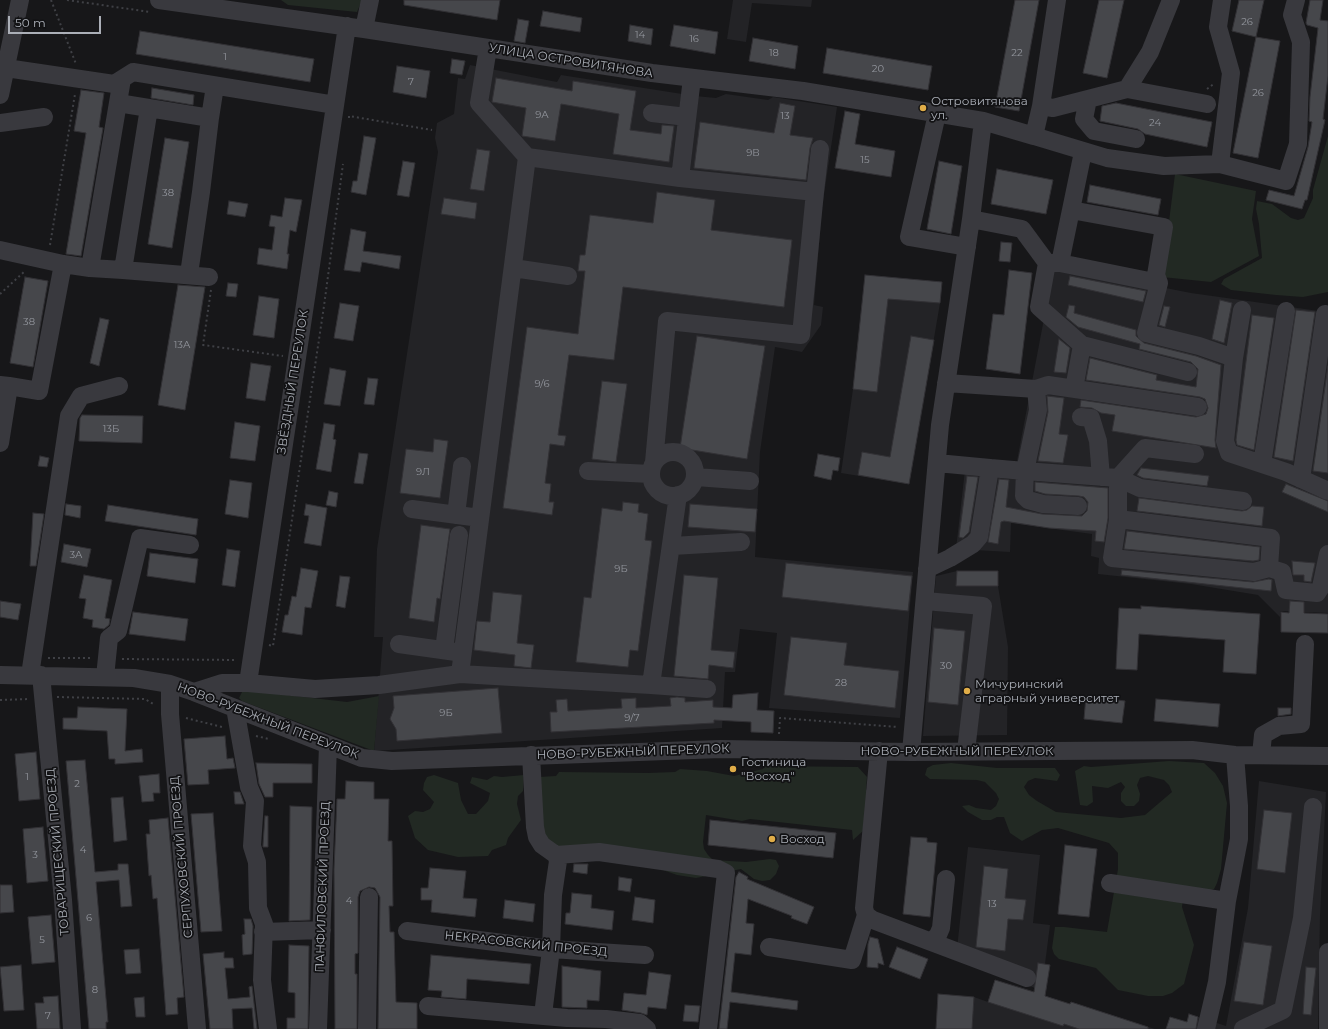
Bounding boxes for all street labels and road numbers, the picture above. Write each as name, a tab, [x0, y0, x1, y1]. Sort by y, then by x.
street label: УЛИЦА ОСТРОВИТЯНОВА	[488, 41, 654, 81]
street label: ЗВЁЗДНЫЙ ПЕРЕУЛОК	[274, 309, 312, 455]
street label: НОВО-РУБЕЖНЫЙ ПЕРЕУЛОК	[175, 680, 361, 762]
street label: НОВО-РУБЕЖНЫЙ ПЕРЕУЛОК	[536, 741, 730, 763]
street label: НОВО-РУБЕЖНЫЙ ПЕРЕУЛОК	[860, 744, 1054, 758]
street label: ТОВАРИЩЕСКИЙ ПРОЕЗД	[44, 768, 72, 936]
street label: СЕРПУХОВСКИЙ ПРОЕЗД	[168, 775, 196, 939]
street label: ПАНФИЛОВСКИЙ ПРОЕЗД	[313, 801, 333, 973]
street label: НЕКРАСОВСКИЙ ПРОЕЗД	[444, 928, 608, 960]

